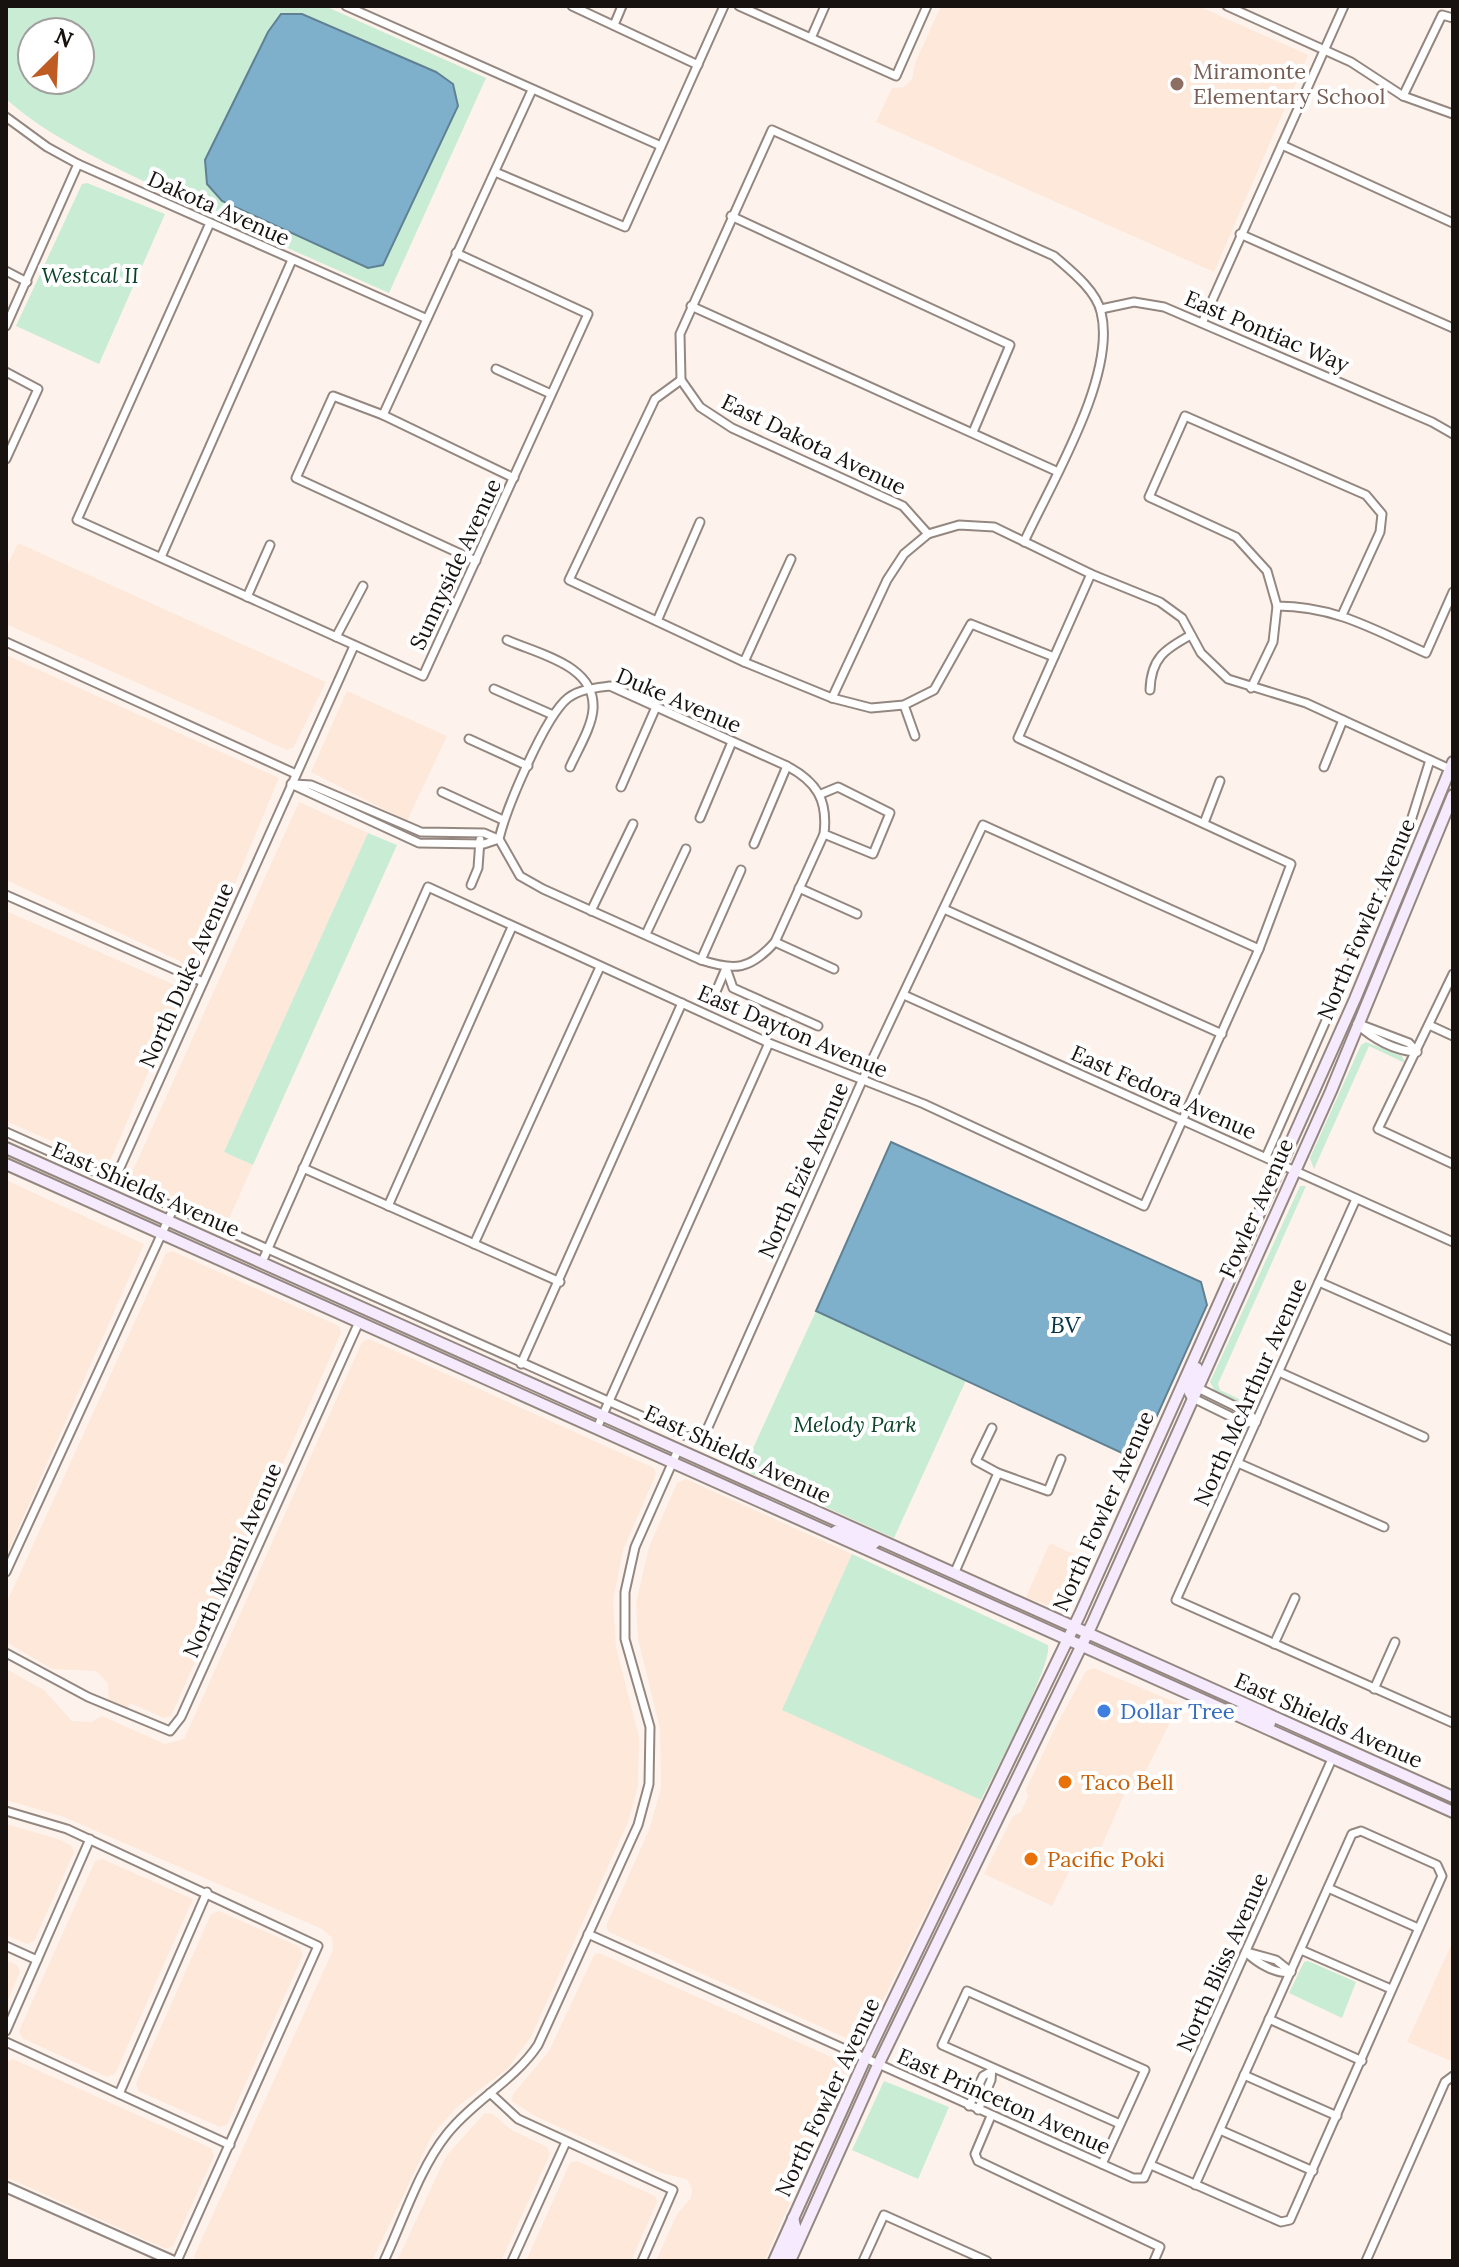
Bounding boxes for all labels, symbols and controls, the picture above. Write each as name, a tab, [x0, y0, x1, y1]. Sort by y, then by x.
north arrow	[16, 16, 96, 96]
text: N	[51, 21, 78, 54]
place label: Miramonte Elementary School	[1193, 57, 1386, 110]
marker: Miramonte Elementary School	[1168, 75, 1186, 93]
street label: Dakota Avenue	[144, 164, 294, 252]
park label: Westcal II	[41, 261, 139, 289]
street label: East Pontiac Way	[1181, 284, 1354, 378]
street label: East Dakota Avenue	[717, 387, 911, 501]
street label: Sunnyside Avenue	[403, 474, 507, 654]
street label: Duke Avenue	[612, 661, 746, 739]
street label: North Fowler Avenue	[1311, 814, 1421, 1024]
street label: North Duke Avenue	[133, 878, 240, 1072]
street label: East Dayton Avenue	[694, 978, 892, 1084]
street label: East Fedora Avenue	[1067, 1038, 1261, 1146]
street label: North Ezie Avenue	[752, 1077, 854, 1263]
street label: Fowler Avenue	[1213, 1134, 1299, 1282]
street label: East Shields Avenue	[48, 1135, 245, 1243]
street label: North McArthur Avenue	[1187, 1274, 1313, 1510]
water label: BV	[1050, 1309, 1081, 1340]
street label: East Shields Avenue	[640, 1398, 836, 1510]
street label: North Fowler Avenue	[1046, 1406, 1160, 1616]
park label: Melody Park	[793, 1410, 917, 1438]
street label: North Miami Avenue	[176, 1458, 288, 1662]
street label: East Shields Avenue	[1231, 1666, 1428, 1774]
place label: Dollar Tree	[1120, 1697, 1235, 1725]
marker: Dollar Tree	[1095, 1702, 1113, 1720]
place label: Taco Bell	[1081, 1768, 1174, 1796]
marker: Taco Bell	[1056, 1773, 1074, 1791]
place label: Pacific Poki	[1047, 1845, 1165, 1873]
marker: Pacific Poki	[1022, 1850, 1040, 1868]
street label: North Bliss Avenue	[1170, 1868, 1274, 2056]
street label: North Fowler Avenue	[769, 1993, 885, 2201]
street label: East Princeton Avenue	[893, 2041, 1115, 2161]

